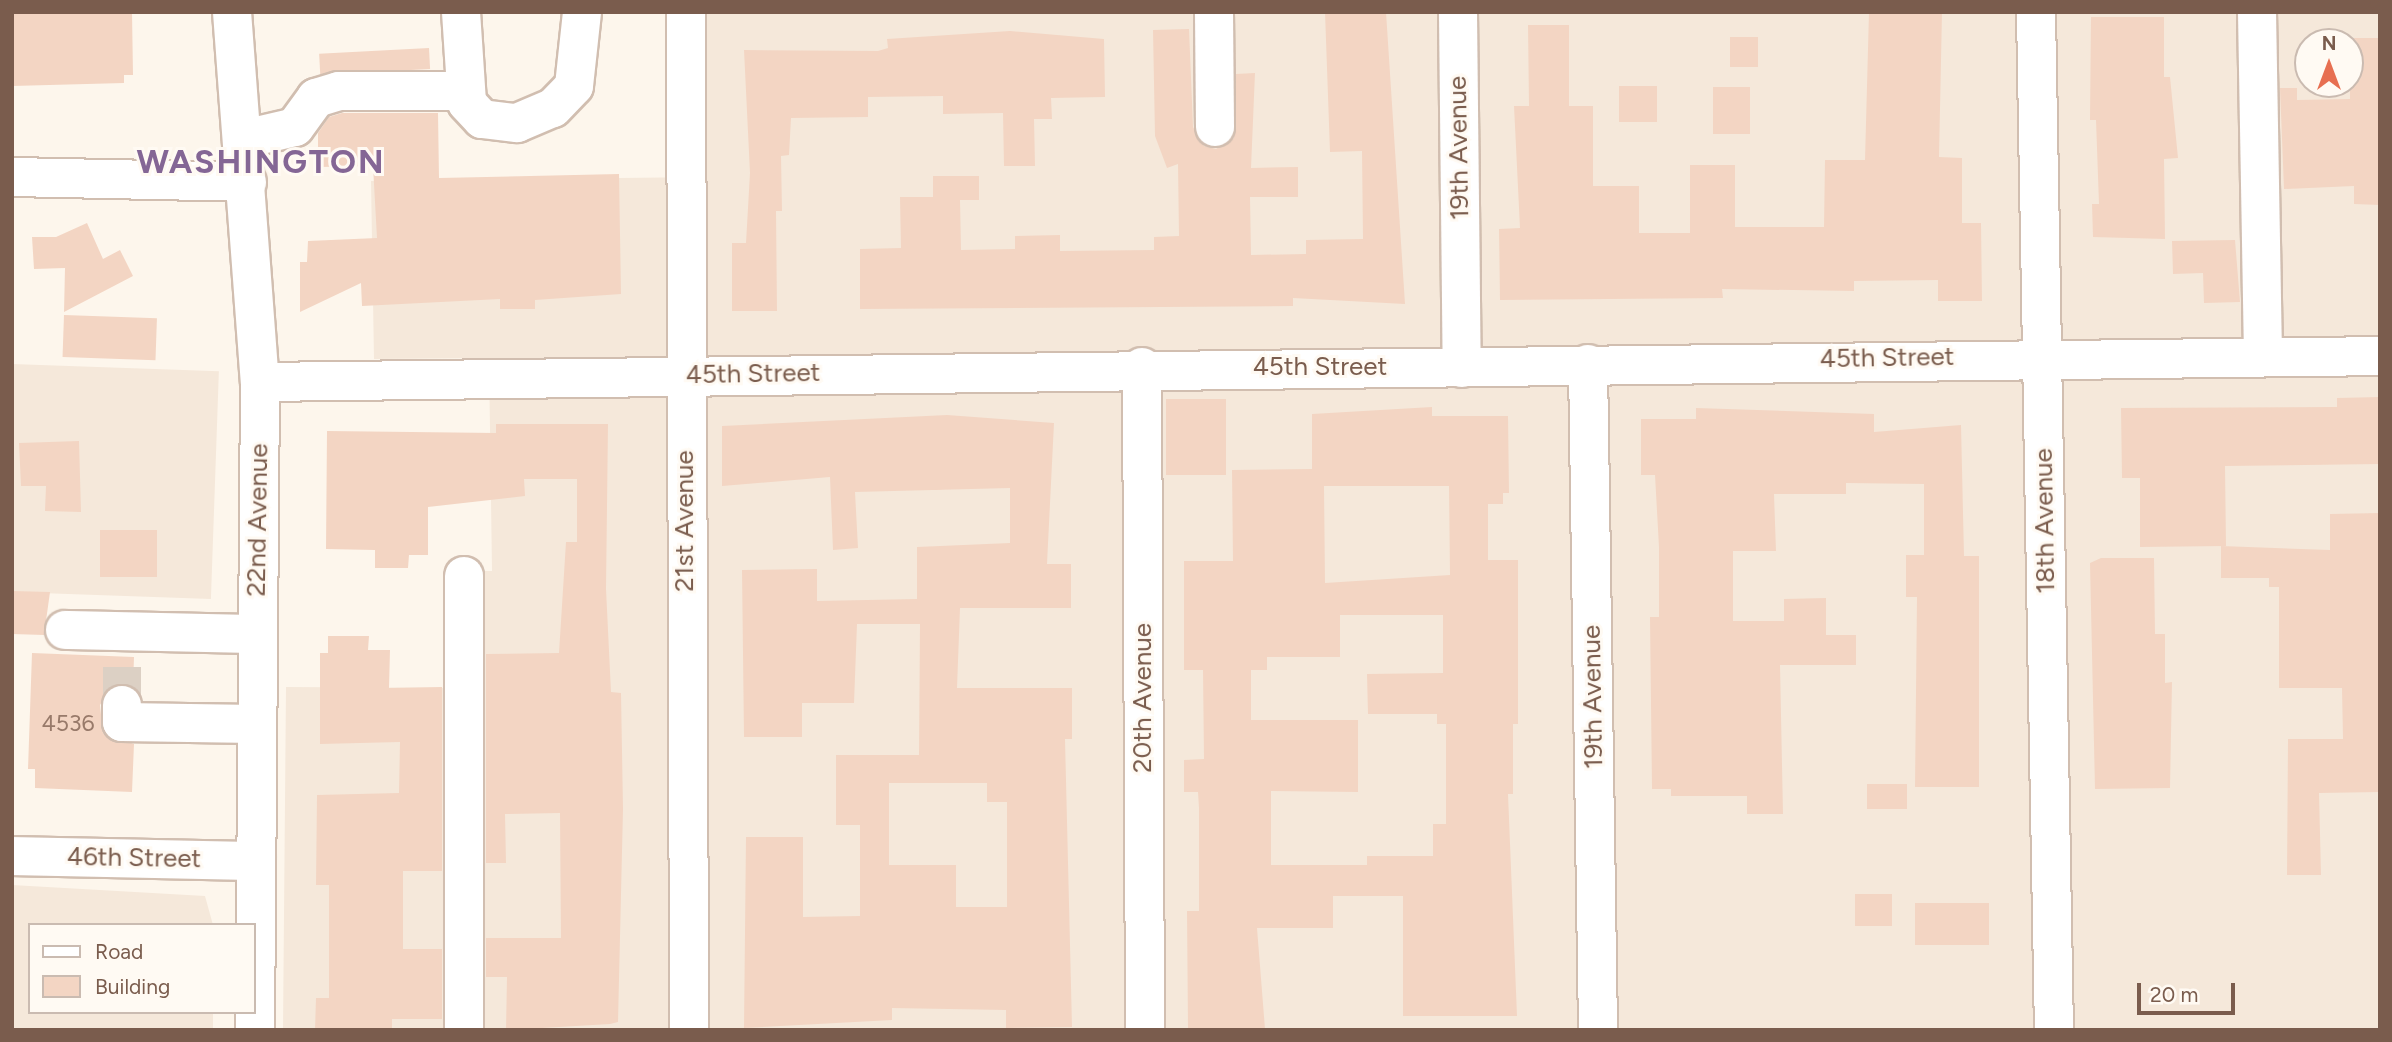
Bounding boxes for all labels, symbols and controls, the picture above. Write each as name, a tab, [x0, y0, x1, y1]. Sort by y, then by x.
north arrow	[2294, 28, 2364, 98]
text: N	[2322, 32, 2336, 55]
street label: 19th Avenue	[1442, 76, 1476, 220]
district label: WASHINGTON	[138, 142, 384, 182]
street label: 45th Street	[1819, 341, 1955, 375]
street label: 45th Street	[1253, 351, 1387, 383]
street label: 45th Street	[685, 357, 821, 391]
street label: 22nd Avenue	[241, 443, 275, 597]
street label: 18th Avenue	[2028, 448, 2062, 594]
street label: 21st Avenue	[669, 450, 701, 592]
street label: 20th Avenue	[1127, 623, 1159, 773]
street label: 19th Avenue	[1576, 625, 1610, 769]
house number: 4536	[41, 709, 95, 737]
street label: 46th Street	[67, 841, 201, 875]
legend	[28, 923, 256, 1014]
text: Road	[95, 939, 143, 964]
scale bar	[2140, 968, 2238, 1012]
text: Building	[95, 974, 170, 999]
text: 20 m	[2150, 982, 2198, 1007]

